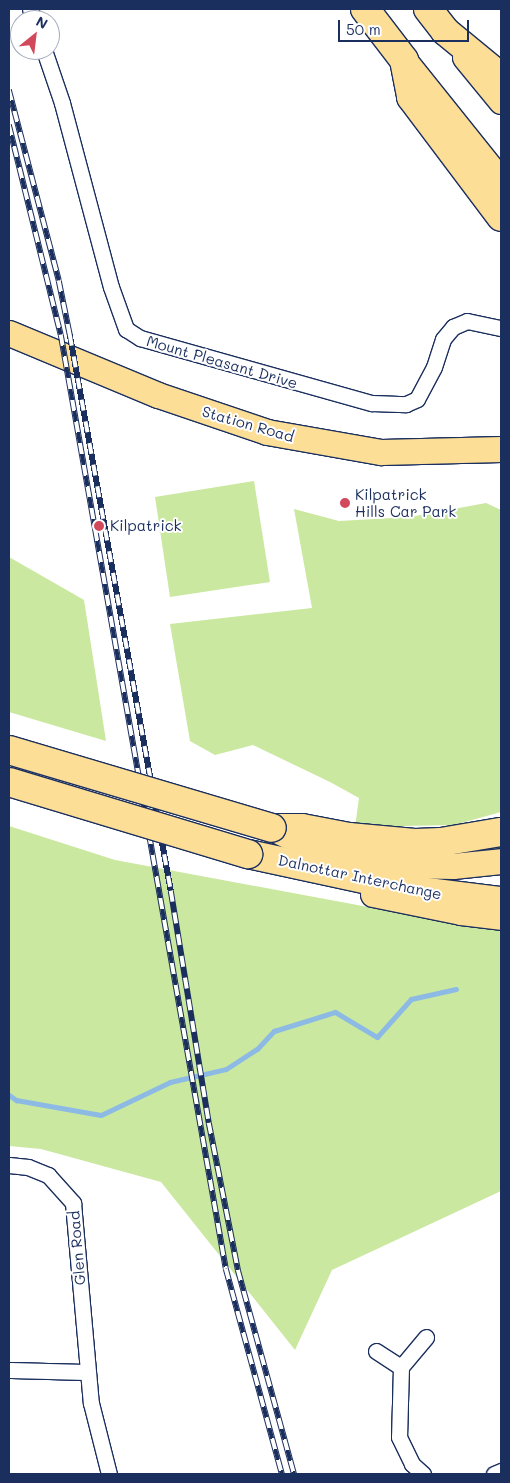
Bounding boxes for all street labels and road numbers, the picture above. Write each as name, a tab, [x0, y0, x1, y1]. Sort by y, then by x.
street label: Mount Pleasant Drive	[144, 332, 300, 392]
street label: Station Road	[200, 402, 296, 446]
street label: Dalnottar Interchange	[277, 851, 443, 903]
street label: Glen Road	[65, 1210, 89, 1286]

